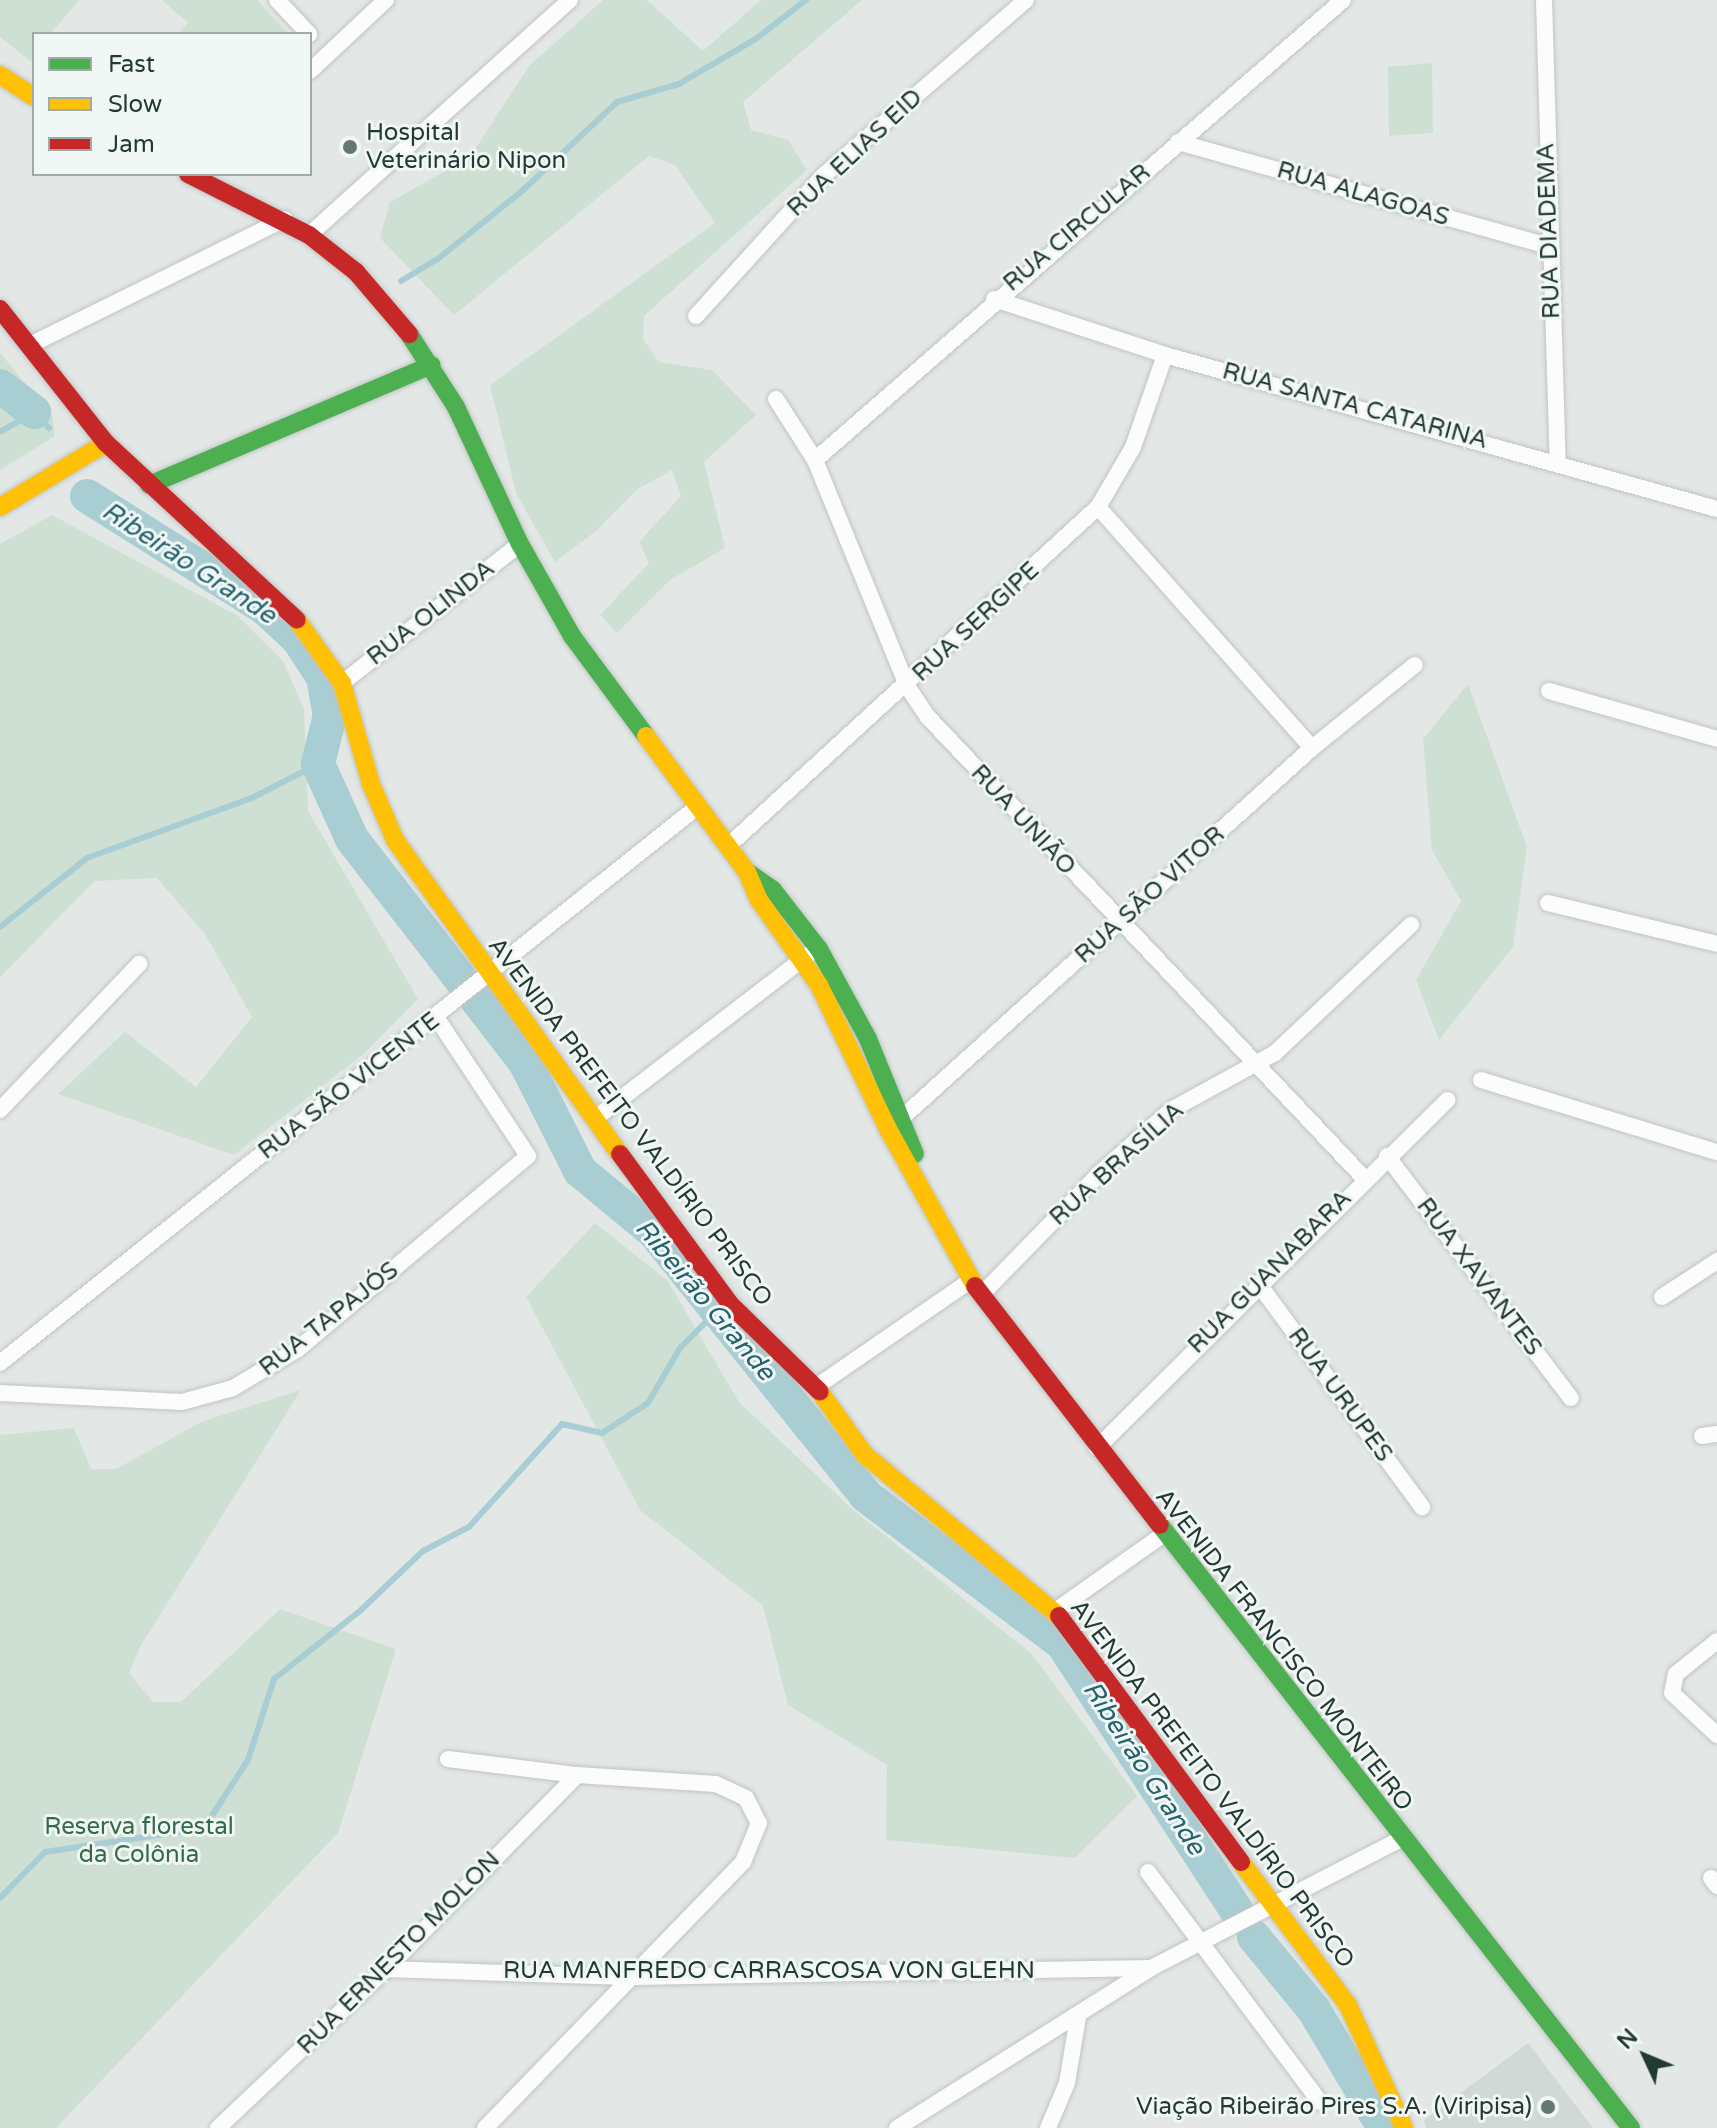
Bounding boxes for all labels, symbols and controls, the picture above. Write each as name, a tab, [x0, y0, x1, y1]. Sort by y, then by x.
legend	[32, 32, 312, 176]
text: Fast	[108, 50, 155, 79]
street label: RUA ELIAS EID	[782, 83, 928, 223]
text: Slow	[108, 90, 162, 119]
place label: Hospital Veterinário Nipon	[366, 119, 566, 175]
text: Jam	[108, 130, 155, 159]
marker: Hospital Veterinário Nipon	[341, 138, 359, 156]
street label: RUA DIADEMA	[1532, 142, 1566, 320]
street label: RUA ALAGOAS	[1274, 156, 1452, 232]
street label: RUA CIRCULAR	[998, 158, 1156, 298]
street label: RUA SANTA CATARINA	[1219, 357, 1491, 455]
water label: Ribeirão Grande	[96, 495, 282, 631]
street label: RUA OLINDA	[361, 554, 501, 672]
street label: RUA SERGIPE	[907, 556, 1045, 688]
street label: RUA UNIÃO	[965, 759, 1081, 881]
street label: RUA SÃO VITOR	[1069, 820, 1231, 970]
street label: AVENIDA PREFEITO VALDÍRIO PRISCO	[482, 932, 778, 1312]
street label: RUA SÃO VICENTE	[253, 1006, 445, 1166]
street label: RUA BRASÍLIA	[1044, 1096, 1190, 1232]
street label: RUA GUANABARA	[1182, 1184, 1358, 1360]
street label: RUA XAVANTES	[1410, 1192, 1548, 1362]
water label: Ribeirão Grande	[628, 1213, 782, 1387]
street label: RUA TAPAJÓS	[254, 1256, 404, 1382]
street label: RUA URUPES	[1282, 1322, 1398, 1468]
street label: AVENIDA FRANCISCO MONTEIRO	[1149, 1483, 1419, 1817]
street label: AVENIDA PREFEITO VALDÍRIO PRISCO	[1064, 1594, 1360, 1974]
water label: Ribeirão Grande	[1076, 1675, 1212, 1861]
park label: Reserva florestal da Colônia	[44, 1813, 234, 1869]
street label: RUA ERNESTO MOLON	[292, 1846, 506, 2060]
street label: RUA MANFREDO CARRASCOSA VON GLEHN	[503, 1957, 1035, 1985]
north arrow	[1605, 2016, 1685, 2096]
text: N	[1612, 2024, 1643, 2055]
place label: Viação Ribeirão Pires S.A. (Viripisa)	[1136, 2093, 1532, 2121]
marker: Viação Ribeirão Pires S.A. (Viripisa)	[1539, 2098, 1557, 2116]

